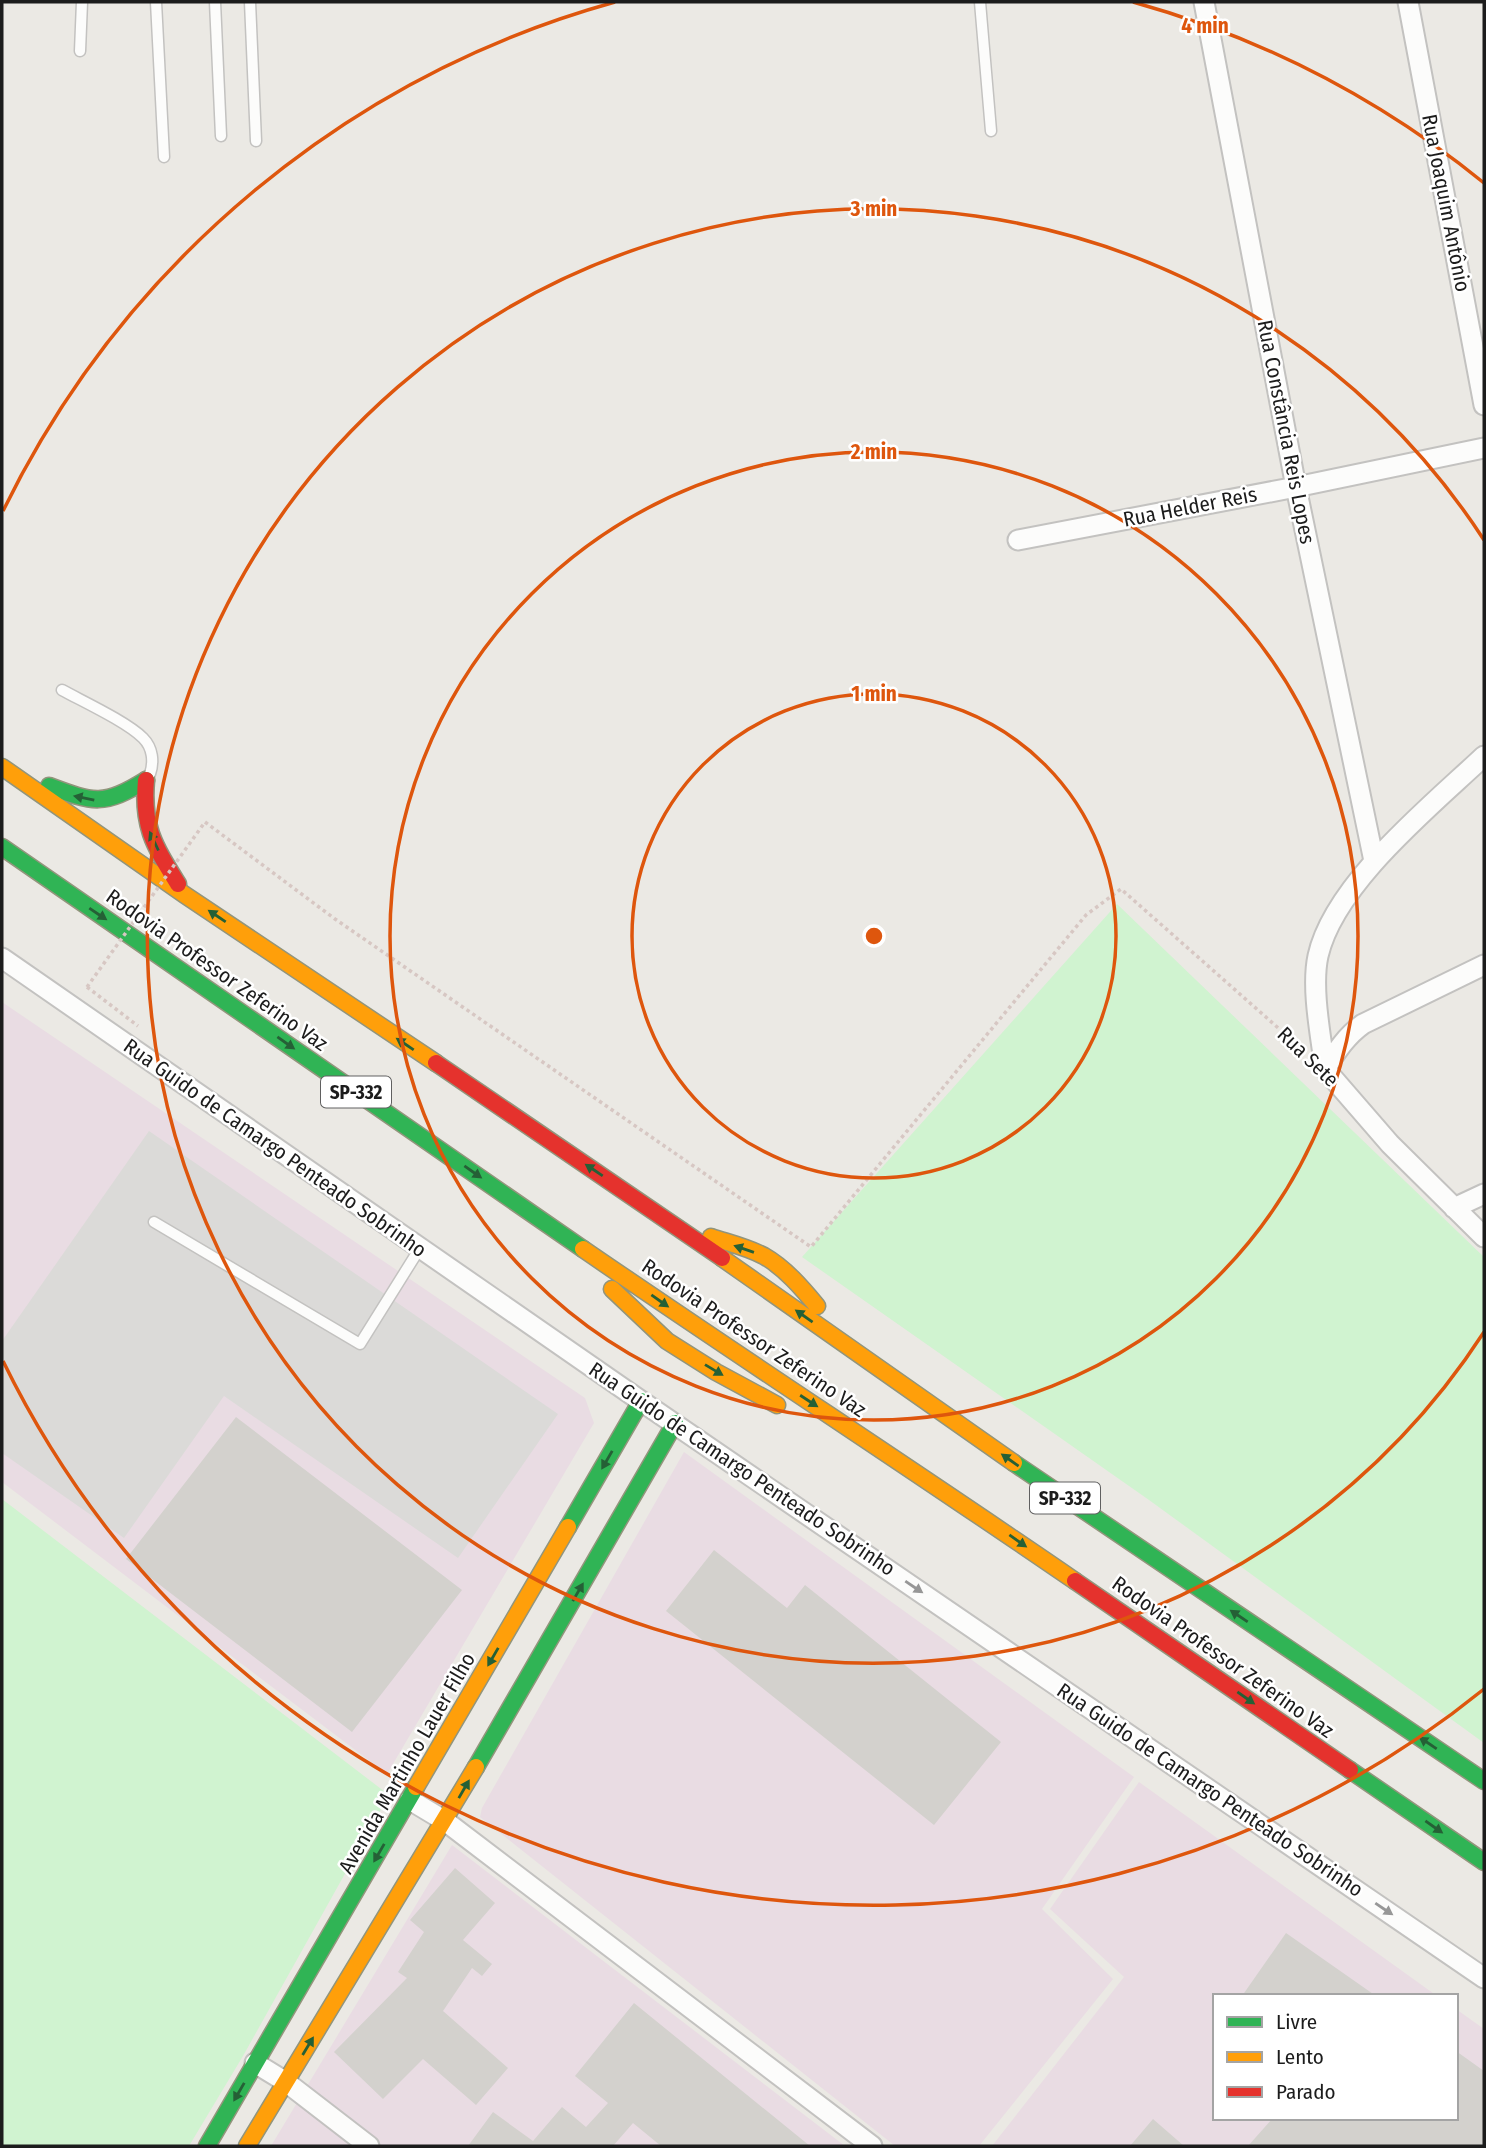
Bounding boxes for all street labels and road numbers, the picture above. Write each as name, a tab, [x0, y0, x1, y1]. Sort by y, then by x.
street label: Rua Joaquim Antônio	[1416, 112, 1476, 294]
street label: Rua Constância Reis Lopes	[1252, 318, 1320, 546]
street label: Rua Helder Reis	[1121, 481, 1259, 533]
street label: Rodovia Professor Zeferino Vaz	[101, 883, 333, 1057]
street label: Rua Sete	[1272, 1021, 1344, 1093]
street label: Rua Guido de Camargo Penteado Sobrinho	[118, 1033, 432, 1263]
road number: SP-332	[321, 1076, 391, 1108]
street label: Rodovia Professor Zeferino Vaz	[637, 1253, 871, 1423]
street label: Rua Guido de Camargo Penteado Sobrinho	[584, 1356, 900, 1582]
road number: SP-332	[1030, 1482, 1100, 1514]
street label: Rodovia Professor Zeferino Vaz	[1107, 1570, 1339, 1744]
street label: Avenida Martinho Lauer Filho	[333, 1648, 481, 1878]
street label: Rua Guido de Camargo Penteado Sobrinho	[1052, 1677, 1368, 1903]

